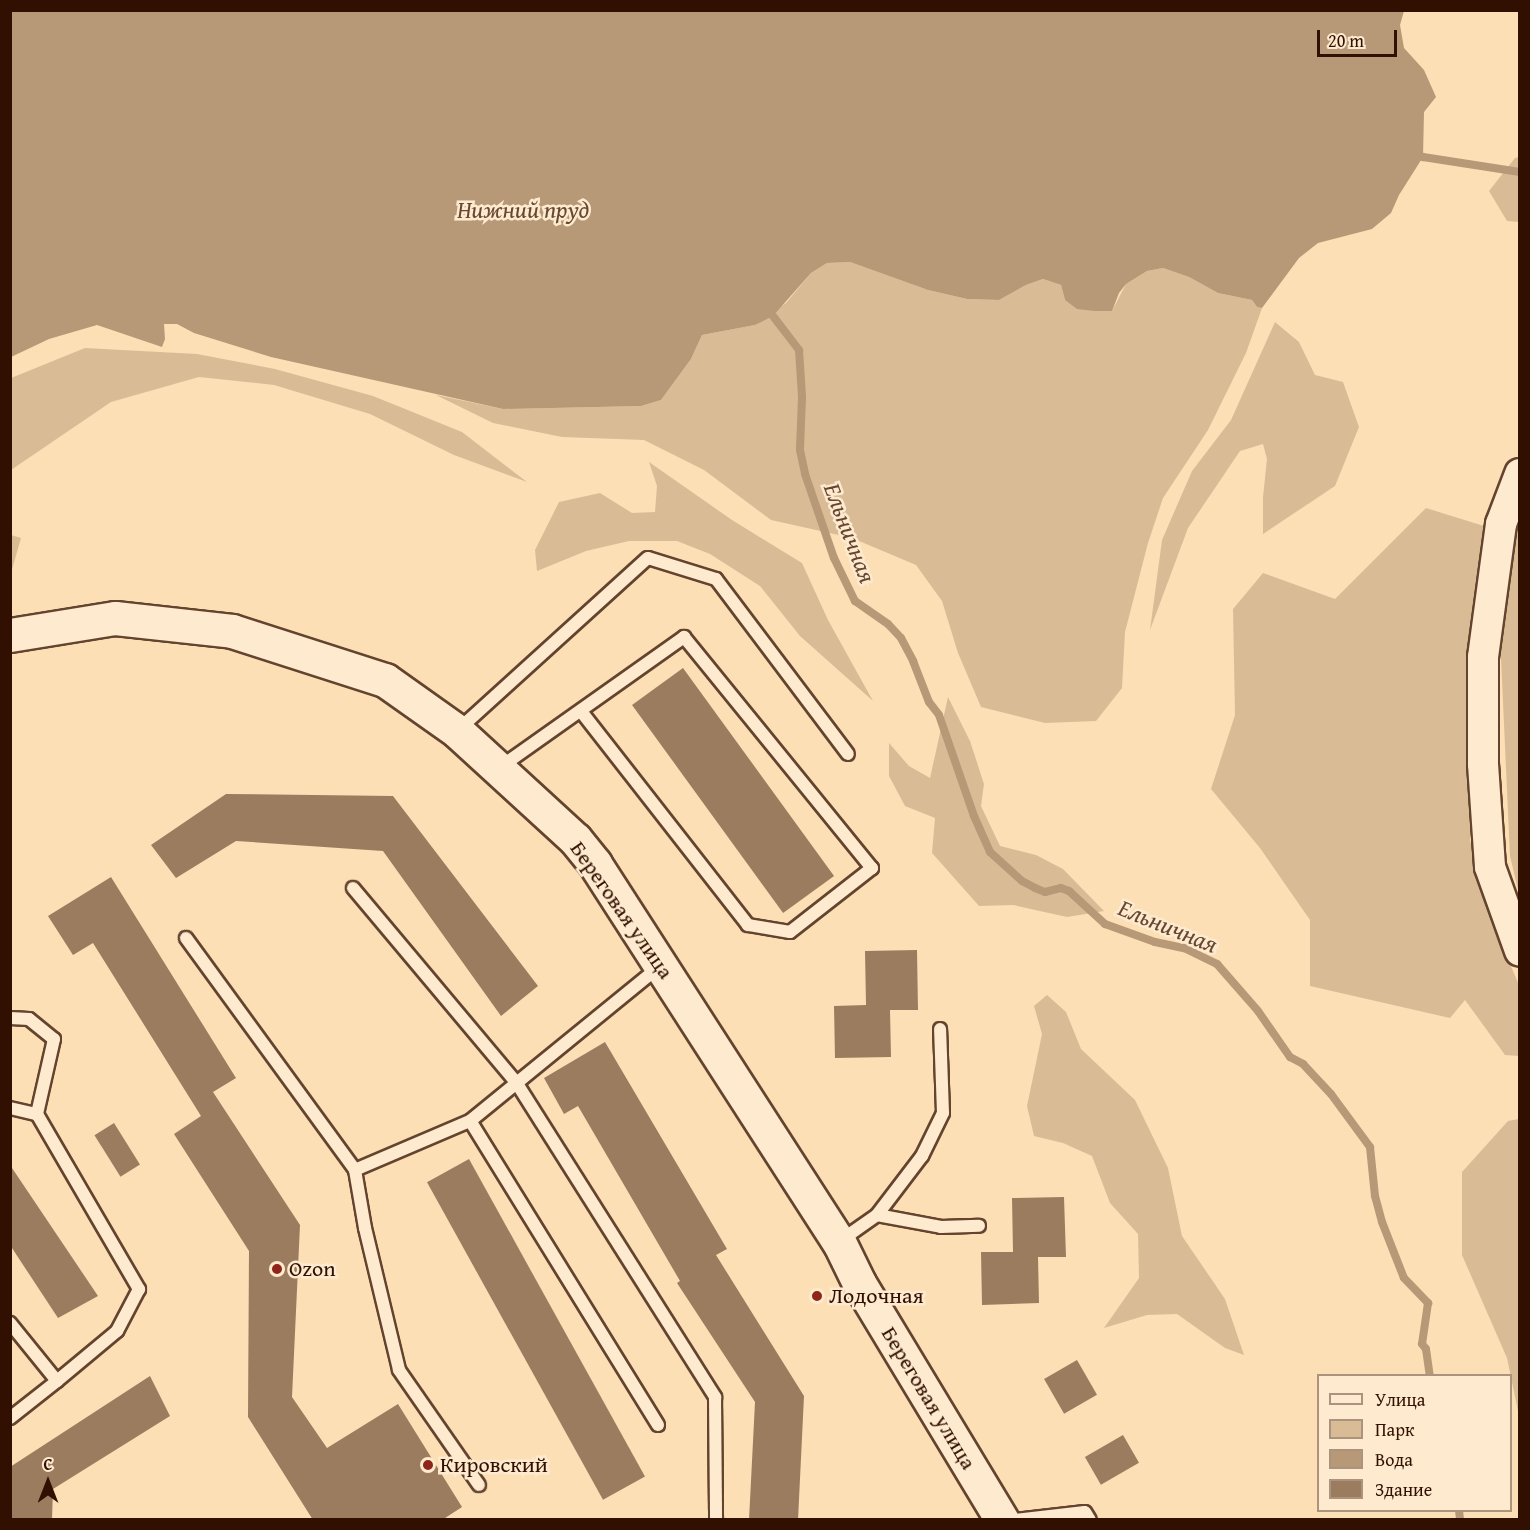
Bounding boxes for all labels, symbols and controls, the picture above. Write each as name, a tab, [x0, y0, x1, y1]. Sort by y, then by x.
scale bar	[1320, 18, 1400, 56]
text: 20 m	[1328, 27, 1364, 54]
water label: Нижний пруд	[457, 196, 589, 224]
water label: Ельничная	[818, 479, 882, 587]
street label: Береговая улица	[565, 836, 679, 984]
water label: Ельничная	[1114, 893, 1222, 959]
place label: Ozon	[289, 1256, 336, 1282]
marker: Ozon	[270, 1262, 284, 1276]
place label: Лодочная	[829, 1283, 924, 1309]
marker: Лодочная	[810, 1289, 824, 1303]
street label: Береговая улица	[876, 1322, 982, 1474]
legend	[1317, 1374, 1512, 1512]
text: Улица	[1375, 1386, 1425, 1413]
text: Парк	[1375, 1416, 1414, 1443]
text: Вода	[1375, 1446, 1413, 1473]
north arrow	[18, 1452, 78, 1512]
text: С	[43, 1452, 53, 1476]
place label: Кировский	[440, 1452, 548, 1478]
marker: Кировский	[421, 1458, 435, 1472]
text: Здание	[1375, 1476, 1432, 1503]

